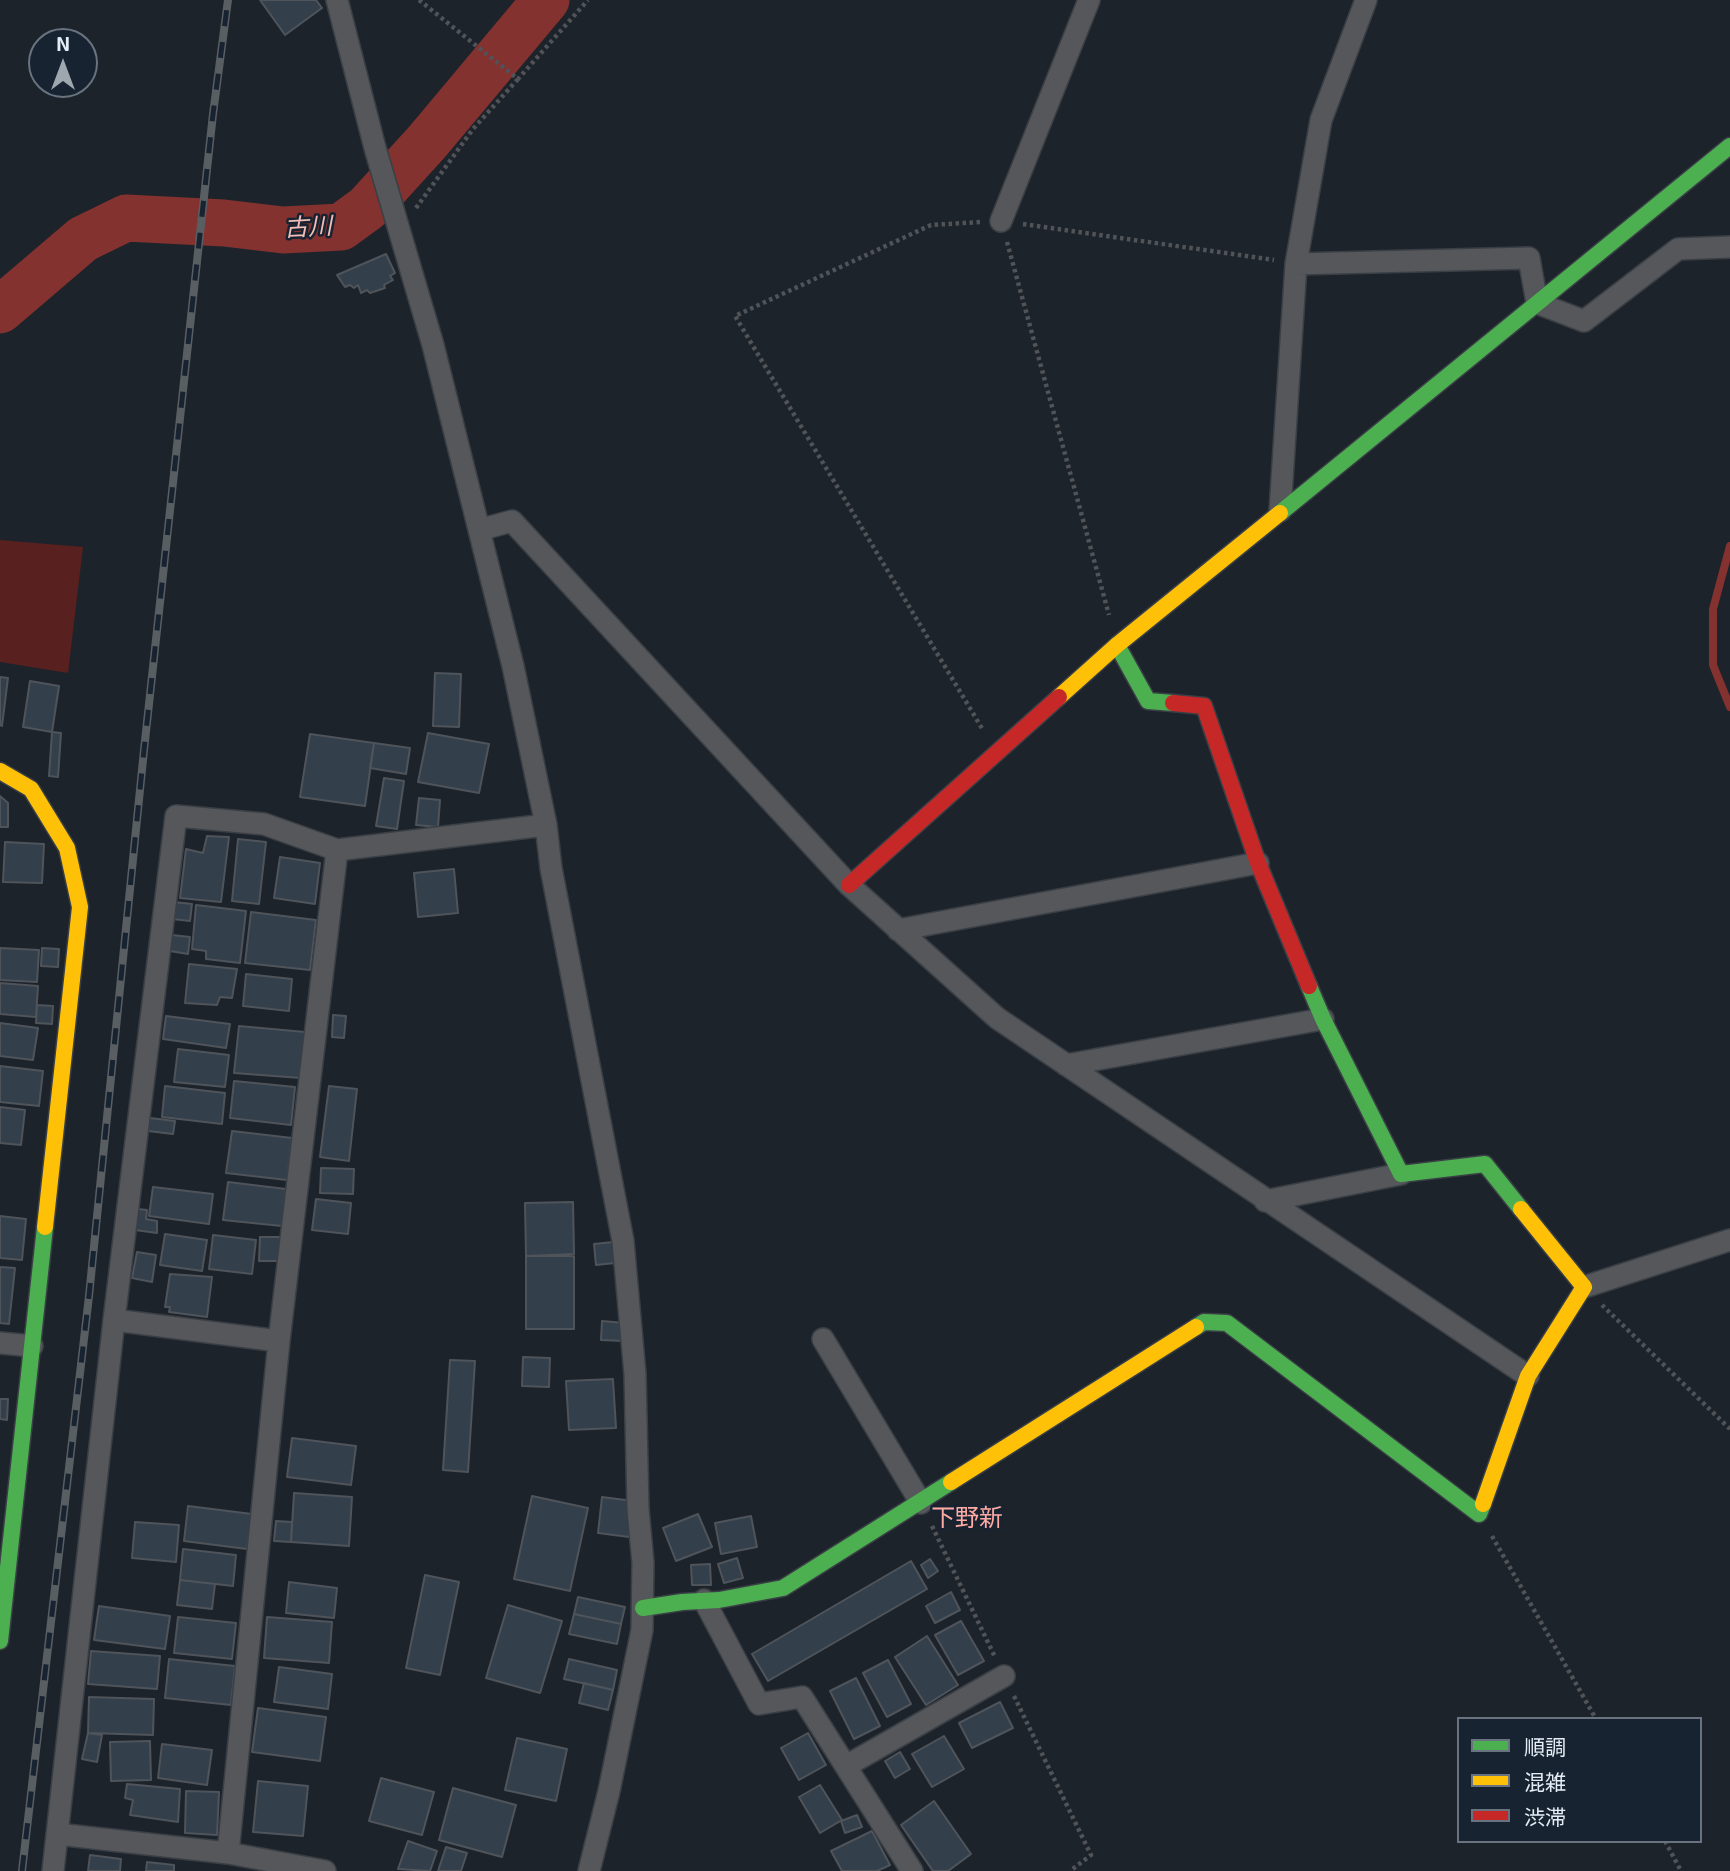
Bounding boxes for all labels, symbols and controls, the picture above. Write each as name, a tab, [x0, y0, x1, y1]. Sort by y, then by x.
north arrow	[28, 28, 98, 98]
text: N	[56, 32, 70, 55]
water label: 古川	[283, 211, 333, 243]
district label: 下野新	[931, 1504, 1003, 1532]
legend	[1457, 1717, 1702, 1843]
text: 順調	[1524, 1734, 1566, 1759]
text: 混雑	[1524, 1769, 1566, 1794]
text: 渋滞	[1524, 1804, 1566, 1829]

